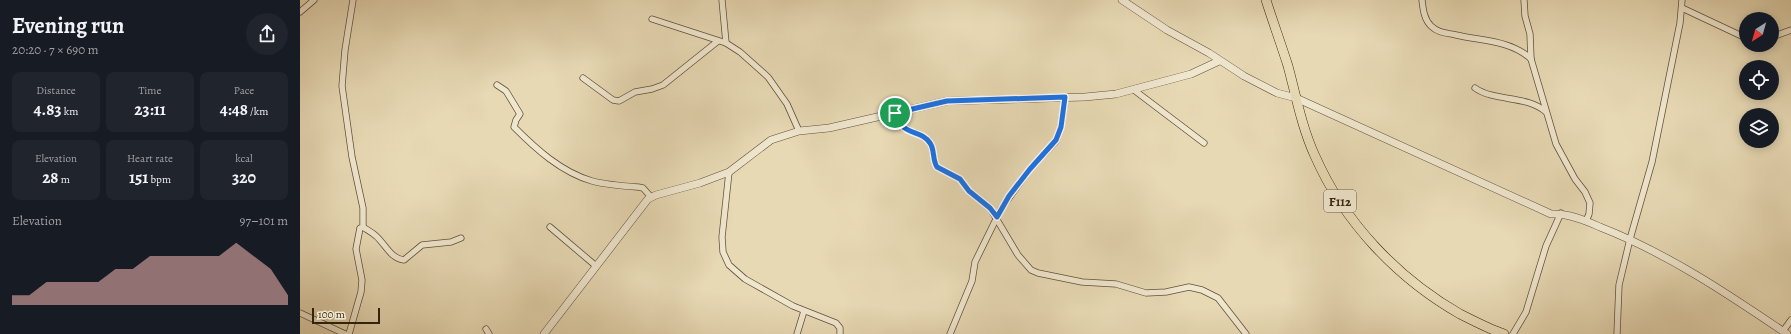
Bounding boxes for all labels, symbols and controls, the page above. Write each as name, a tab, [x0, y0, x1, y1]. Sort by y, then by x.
text: Evening run	[12, 11, 124, 41]
north arrow	[1739, 12, 1779, 52]
map controls	[1739, 12, 1779, 148]
button: share	[246, 13, 288, 55]
text: 20:20 · 7 × 690 m	[12, 41, 98, 58]
button: locate	[1739, 60, 1779, 100]
text: Distance	[36, 83, 76, 98]
text: Time	[139, 83, 161, 98]
text: Pace	[234, 83, 254, 98]
pin	[878, 96, 912, 130]
text: 4.83	[34, 98, 62, 121]
text: 23:11	[134, 98, 166, 121]
text: 4:48	[220, 98, 248, 121]
icon: arrive	[884, 102, 906, 124]
text: km	[62, 104, 78, 119]
text: /km	[248, 104, 268, 119]
button: layers	[1739, 108, 1779, 148]
text: Elevation	[35, 151, 77, 166]
text: Heart rate	[127, 151, 173, 166]
text: kcal	[235, 151, 253, 166]
text: 28	[42, 166, 59, 189]
text: 151	[129, 166, 148, 189]
text: 320	[232, 166, 256, 189]
text: m	[59, 172, 70, 187]
text: bpm	[148, 172, 171, 187]
road number: F112	[1324, 190, 1356, 212]
text: Elevation	[12, 212, 62, 229]
text: 97–101 m	[240, 212, 288, 229]
scale bar	[312, 306, 380, 325]
text: 100 m	[318, 307, 345, 322]

